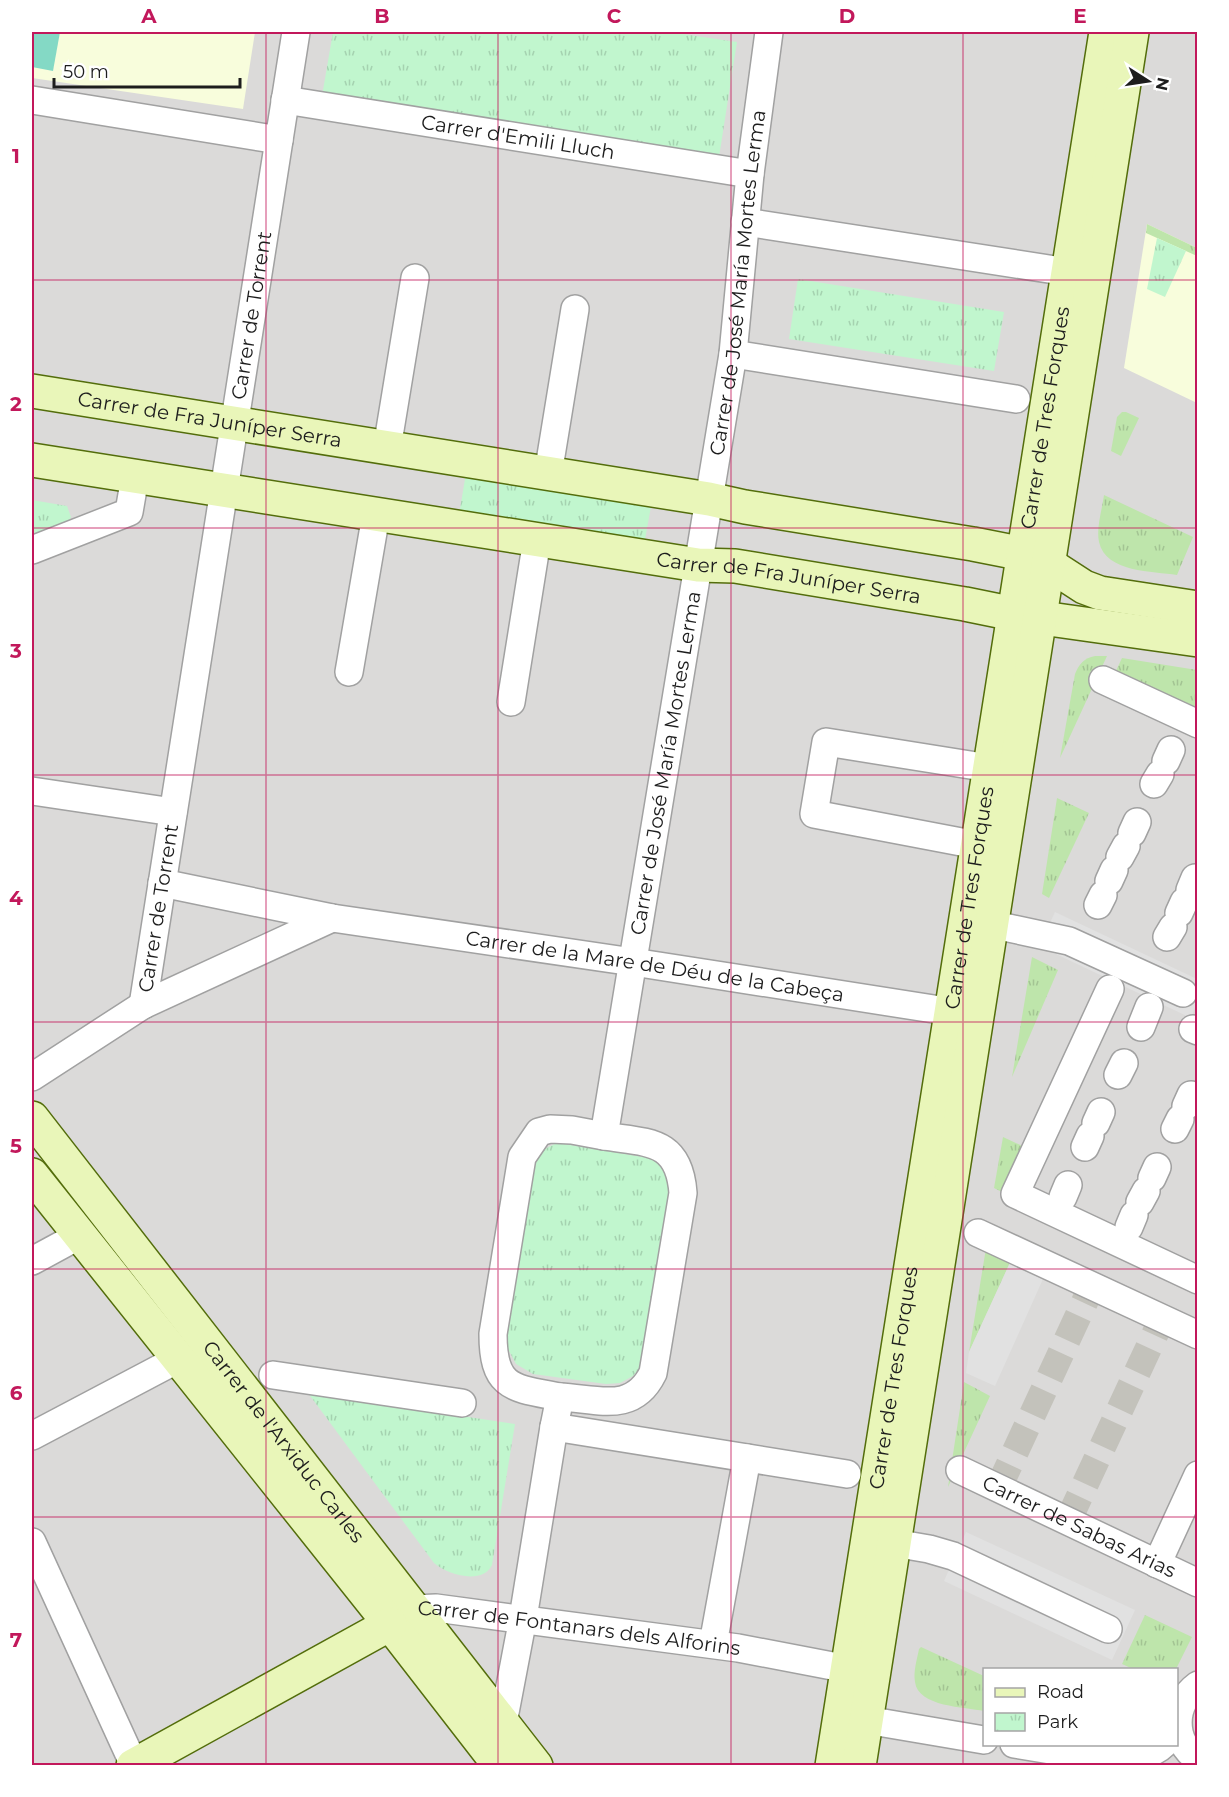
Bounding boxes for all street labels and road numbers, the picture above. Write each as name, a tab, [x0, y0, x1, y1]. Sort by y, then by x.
street label: Carrer de José María Mortes Lerma	[704, 108, 770, 457]
street label: Carrer d'Emili Lluch	[420, 110, 617, 164]
street label: Carrer de Torrent	[226, 230, 276, 401]
street label: Carrer de Tres Forques	[1016, 304, 1075, 531]
street label: Carrer de Fra Juníper Serra	[76, 386, 344, 452]
street label: Carrer de Fra Juníper Serra	[655, 547, 923, 609]
street label: Carrer de José María Mortes Lerma	[625, 589, 706, 937]
street label: Carrer de Tres Forques	[940, 784, 999, 1011]
street label: Carrer de Torrent	[133, 822, 183, 994]
street label: Carrer de la Mare de Déu de la Cabeça	[464, 926, 846, 1007]
street label: Carrer de Tres Forques	[864, 1264, 923, 1491]
street label: Carrer de l'Arxiduc Carles	[198, 1336, 370, 1548]
street label: Carrer de Sabas Arias	[979, 1470, 1180, 1583]
street label: Carrer de Fontanars dels Alforins	[417, 1596, 742, 1660]

